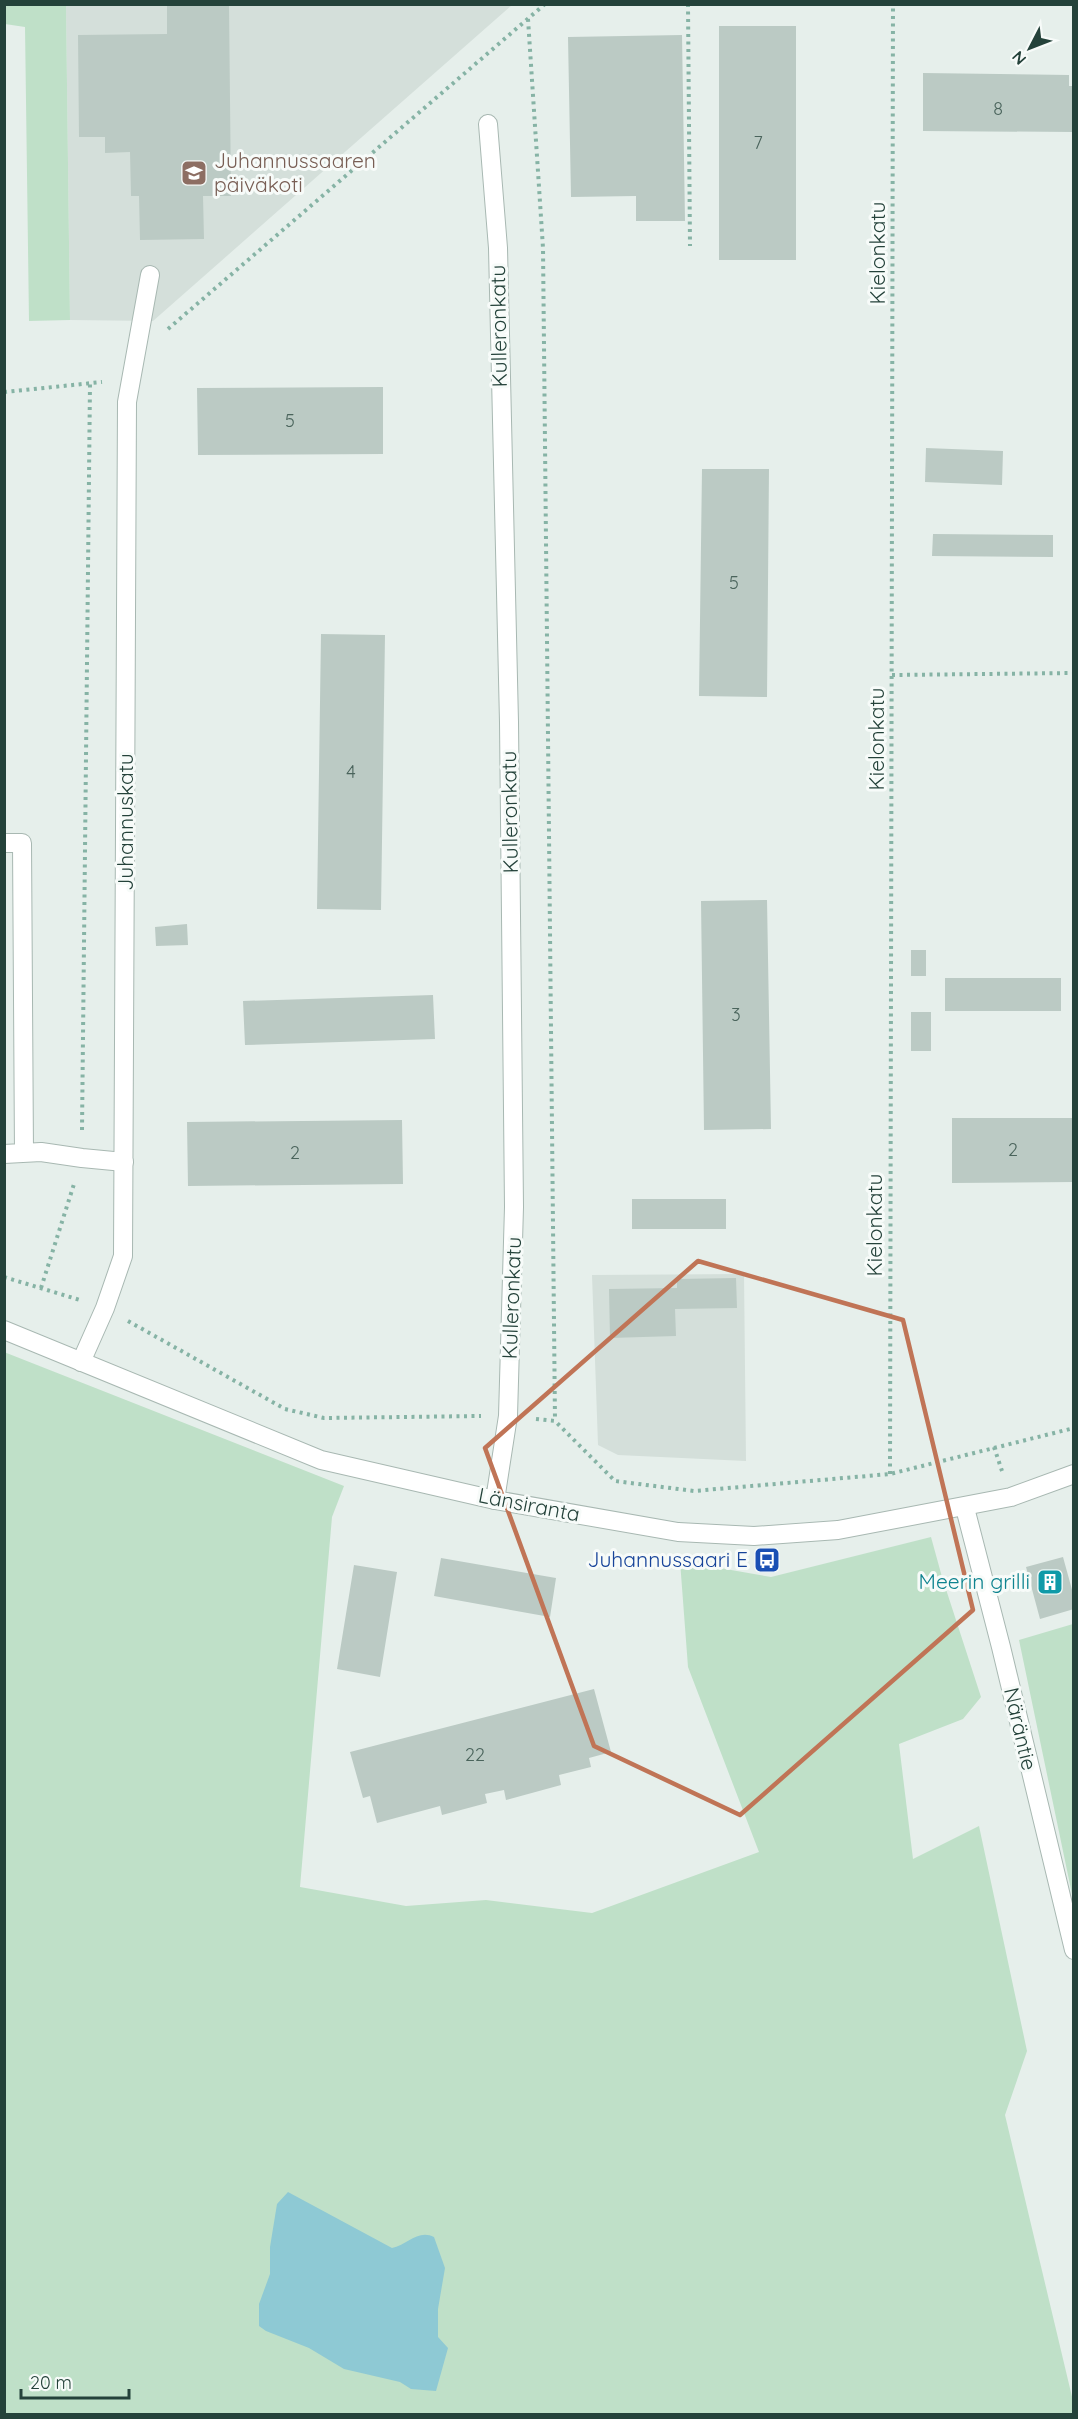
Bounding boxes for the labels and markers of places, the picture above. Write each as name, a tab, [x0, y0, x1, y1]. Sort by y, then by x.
place label: Juhannussaaren päiväkoti	[214, 147, 376, 197]
school or university icon: Juhannussaaren päiväkoti	[179, 158, 209, 188]
bus stop icon: Juhannussaari E	[752, 1545, 782, 1575]
place label: Juhannussaari E	[587, 1546, 748, 1572]
building icon: Meerin grilli	[1035, 1567, 1065, 1597]
place label: Meerin grilli	[919, 1568, 1030, 1594]

